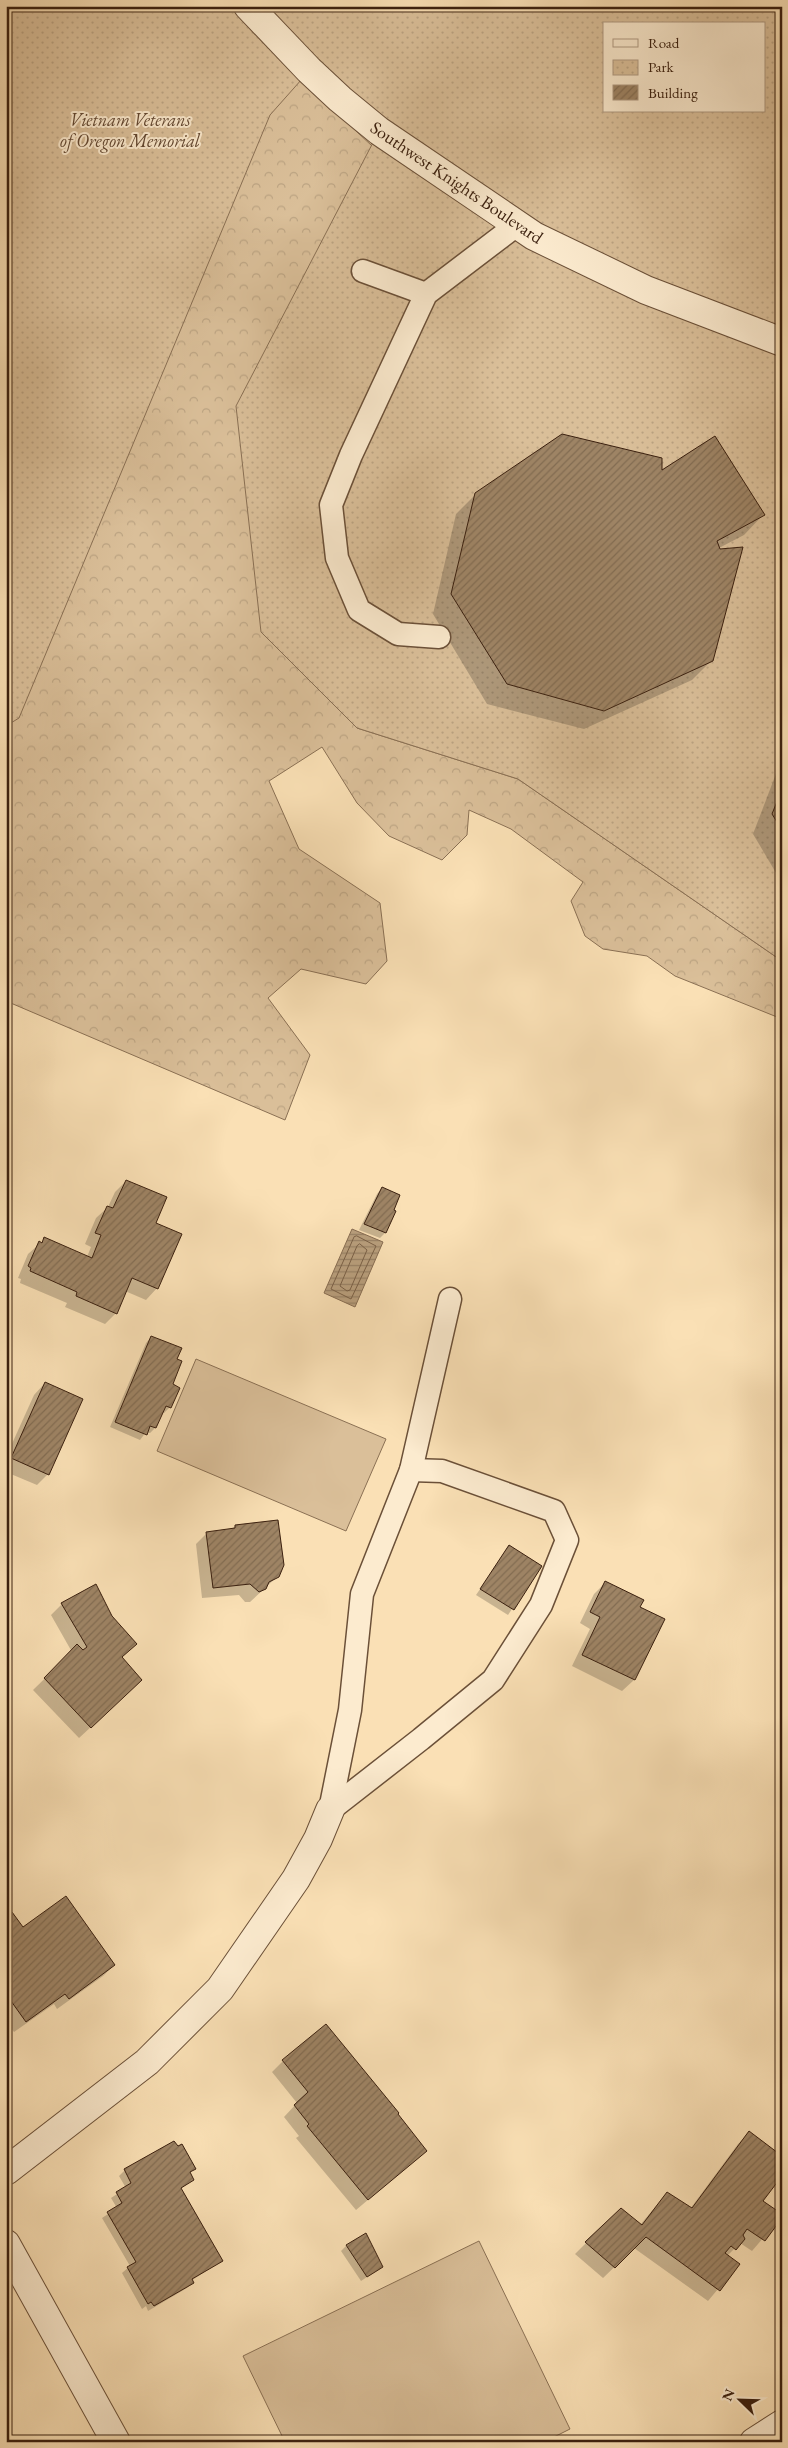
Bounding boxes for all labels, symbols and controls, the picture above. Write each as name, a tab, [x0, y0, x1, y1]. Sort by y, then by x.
legend	[603, 22, 766, 112]
text: Road	[648, 33, 680, 52]
text: Park	[648, 57, 675, 76]
text: Building	[648, 83, 698, 102]
park label: Vietnam Veterans of Oregon Memorial	[60, 108, 201, 153]
street label: Southwest Knights Boulevard	[366, 115, 549, 249]
north arrow	[716, 2376, 766, 2426]
text: N	[718, 2386, 739, 2404]

